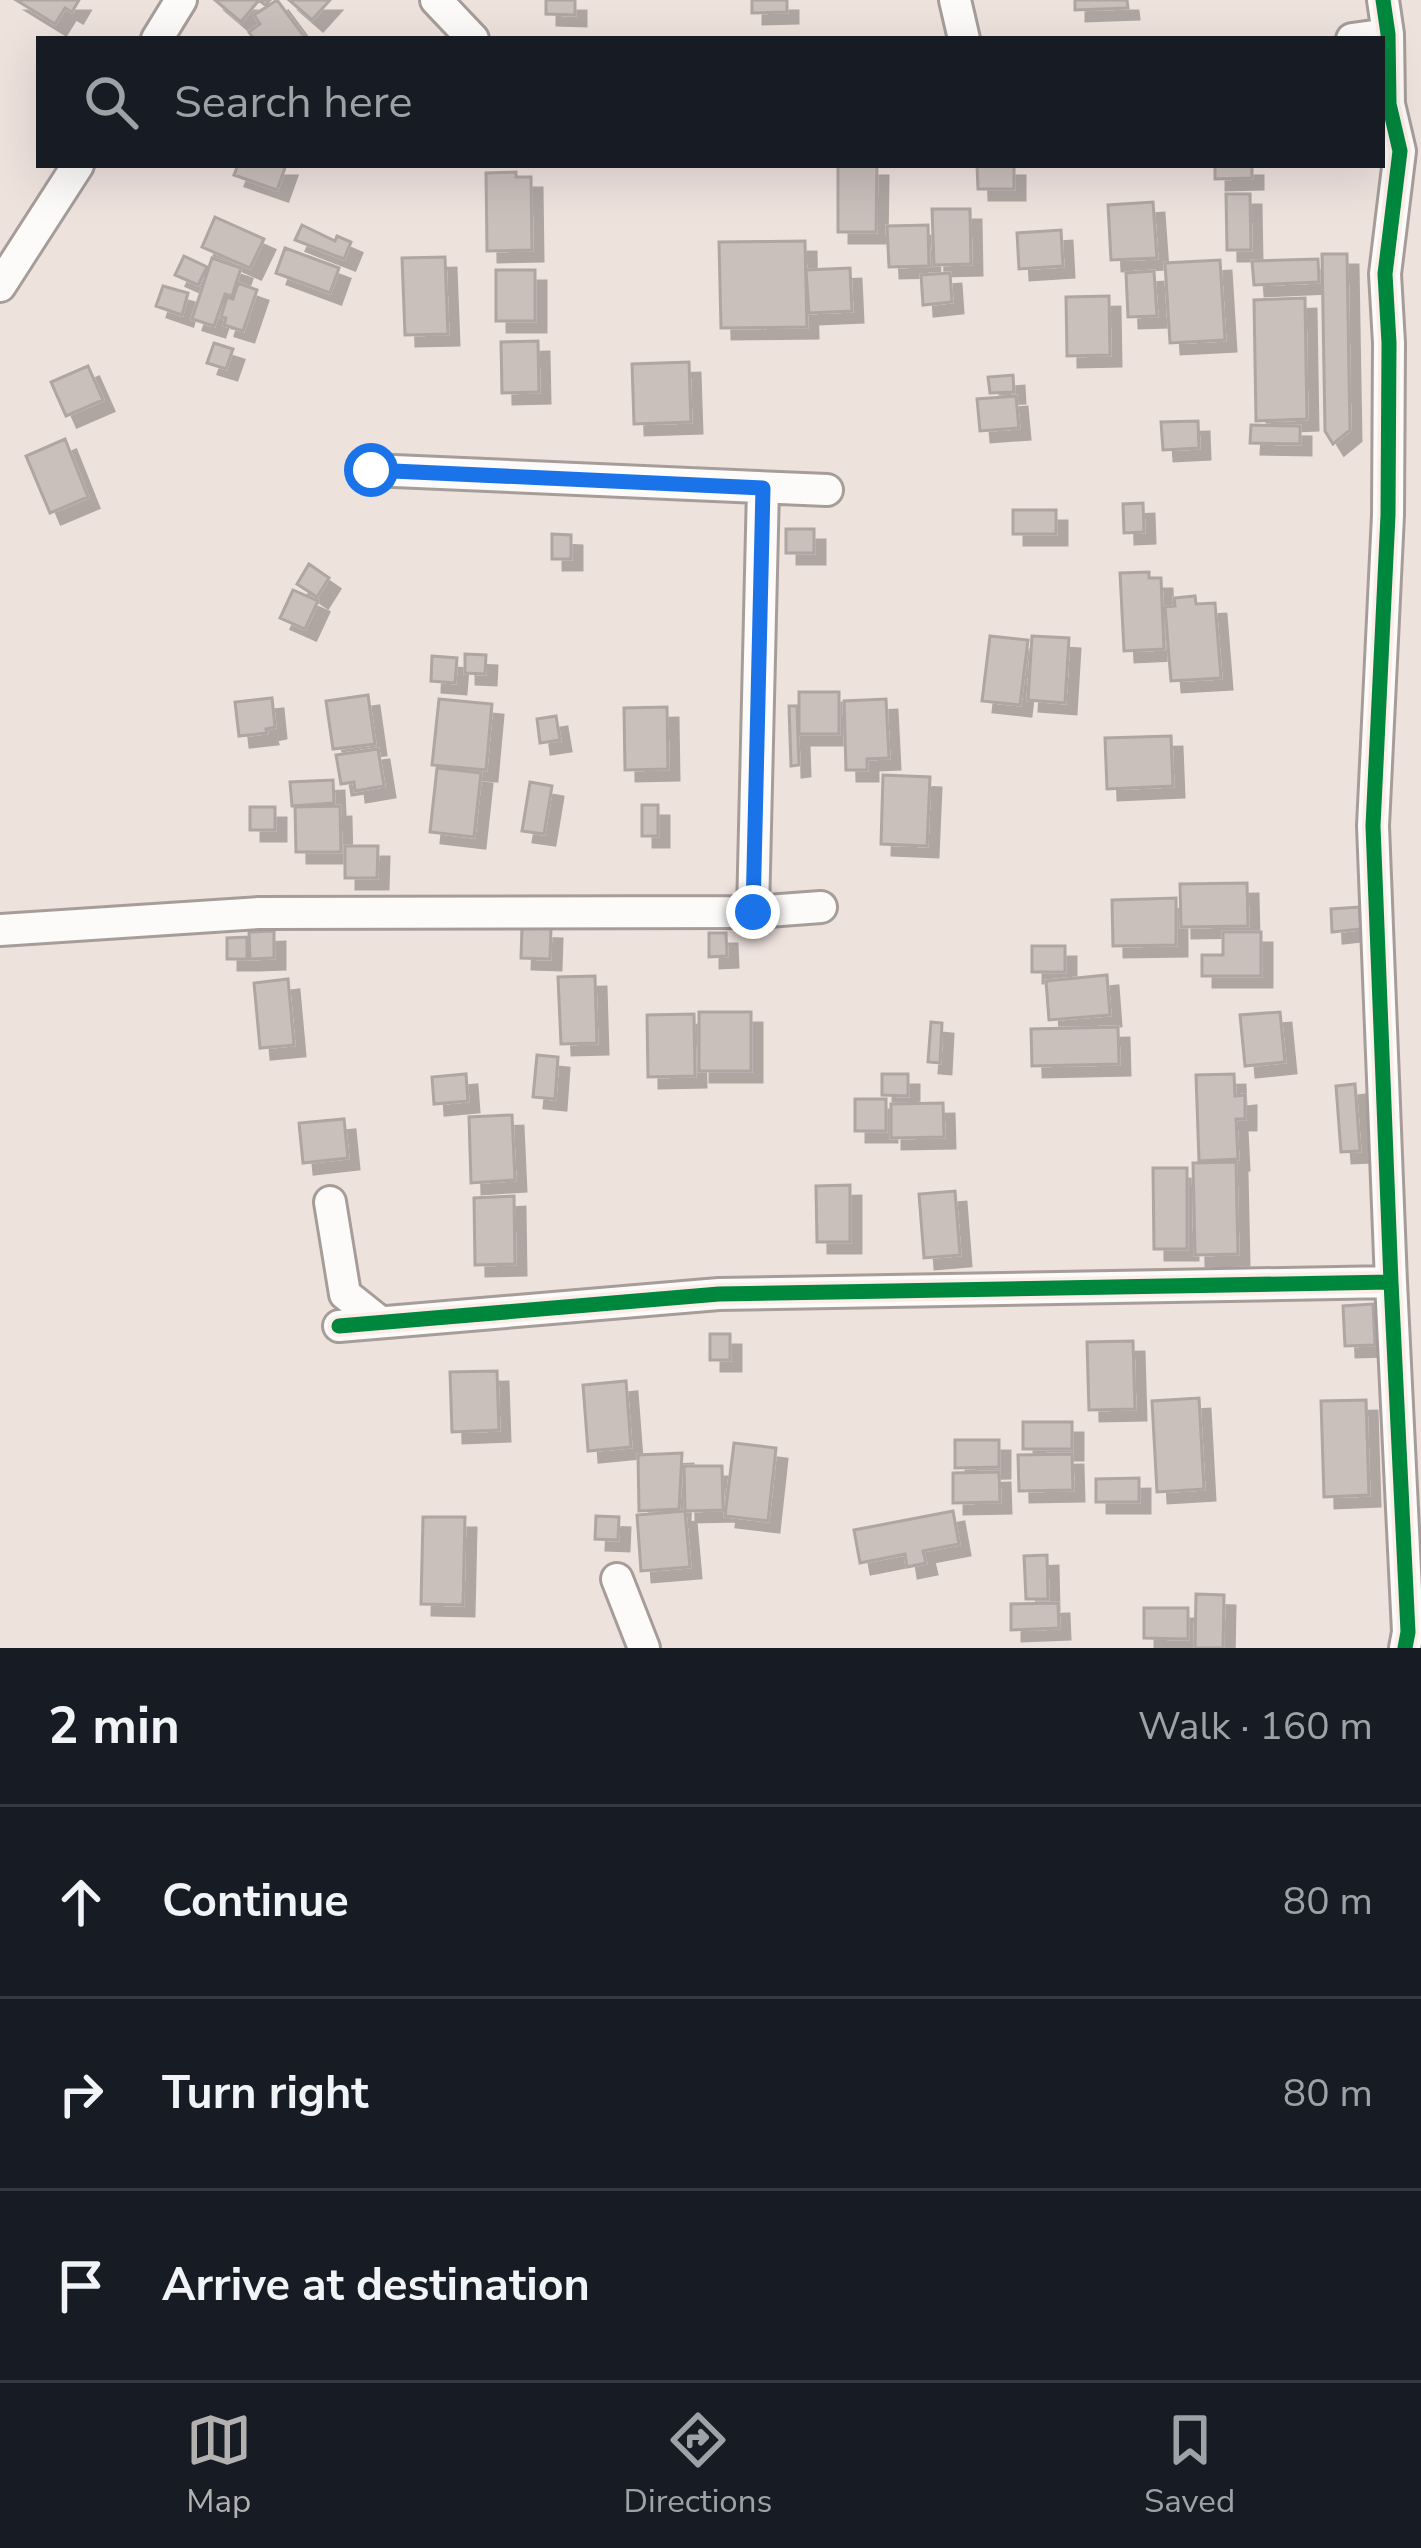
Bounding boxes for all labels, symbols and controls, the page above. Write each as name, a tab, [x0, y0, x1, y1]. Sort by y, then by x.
search box	[36, 36, 1385, 168]
icon: search	[78, 69, 144, 135]
text: Search here	[174, 72, 413, 133]
route start	[344, 443, 398, 497]
route end	[726, 885, 780, 939]
text: 2 min	[48, 1691, 180, 1761]
text: Walk · 160 m	[1138, 1700, 1373, 1753]
icon: ahead	[48, 1869, 114, 1935]
text: Continue	[162, 1871, 349, 1932]
text: 80 m	[1283, 1875, 1373, 1928]
icon: right	[48, 2061, 114, 2127]
text: Turn right	[162, 2063, 369, 2124]
text: 80 m	[1283, 2067, 1373, 2120]
icon: arrive	[48, 2253, 114, 2319]
text: Arrive at destination	[162, 2255, 590, 2316]
tab: Map	[186, 2407, 252, 2524]
tab: Directions	[624, 2407, 772, 2524]
tab: Saved	[1144, 2407, 1235, 2524]

